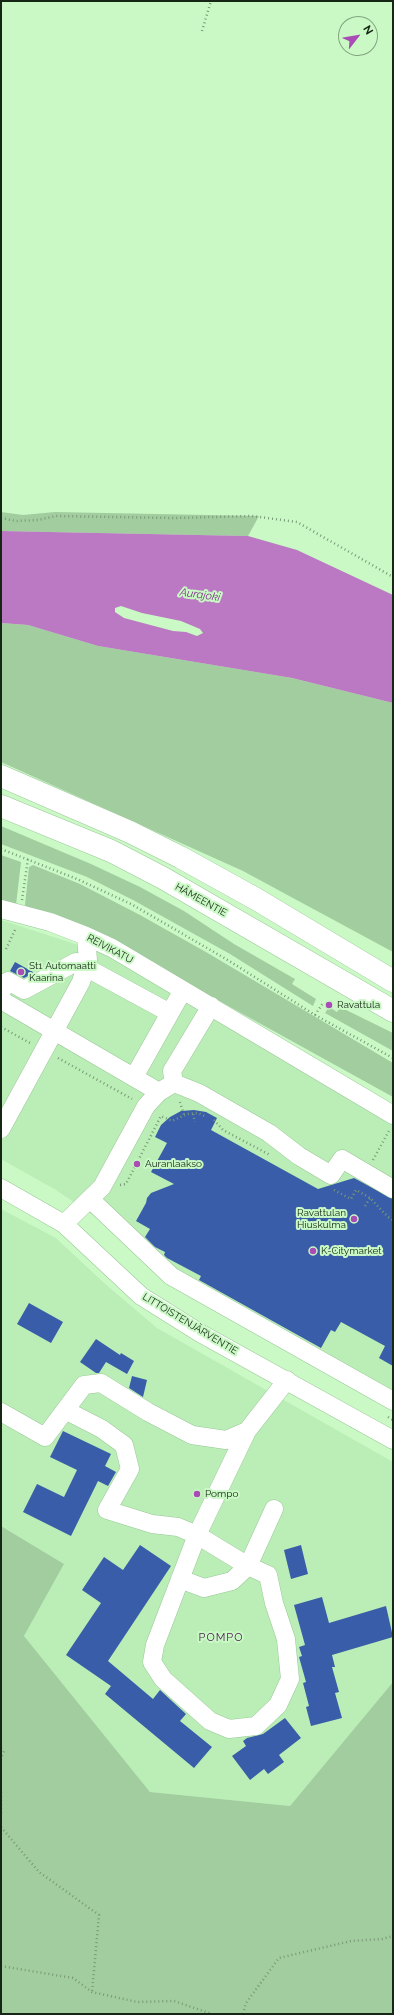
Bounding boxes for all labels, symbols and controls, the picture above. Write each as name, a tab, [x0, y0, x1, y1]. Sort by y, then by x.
north arrow	[338, 16, 378, 56]
text: N	[360, 23, 376, 37]
water label: Aurajoki	[179, 586, 221, 604]
street label: HÄMEENTIE	[173, 881, 229, 919]
street label: REIVIKATU	[85, 932, 135, 966]
place label: St1 Automaatti Kaarina	[29, 960, 96, 984]
marker: St1 Automaatti Kaarina	[16, 967, 26, 977]
place label: Ravattula	[337, 999, 380, 1011]
marker: Ravattula	[324, 1000, 334, 1010]
place label: Auranlaakso	[145, 1158, 202, 1170]
marker: Auranlaakso	[132, 1159, 142, 1169]
place label: Ravattulan Hiuskulma	[297, 1207, 346, 1230]
marker: Ravattulan Hiuskulma	[349, 1214, 359, 1224]
place label: K-Citymarket	[321, 1245, 382, 1257]
marker: K-Citymarket	[308, 1246, 318, 1256]
street label: LITTOISTENJÄRVENTIE	[140, 1291, 240, 1357]
place label: Pompo	[205, 1488, 238, 1500]
marker: Pompo	[192, 1489, 202, 1499]
district label: POMPO	[199, 1631, 243, 1645]

